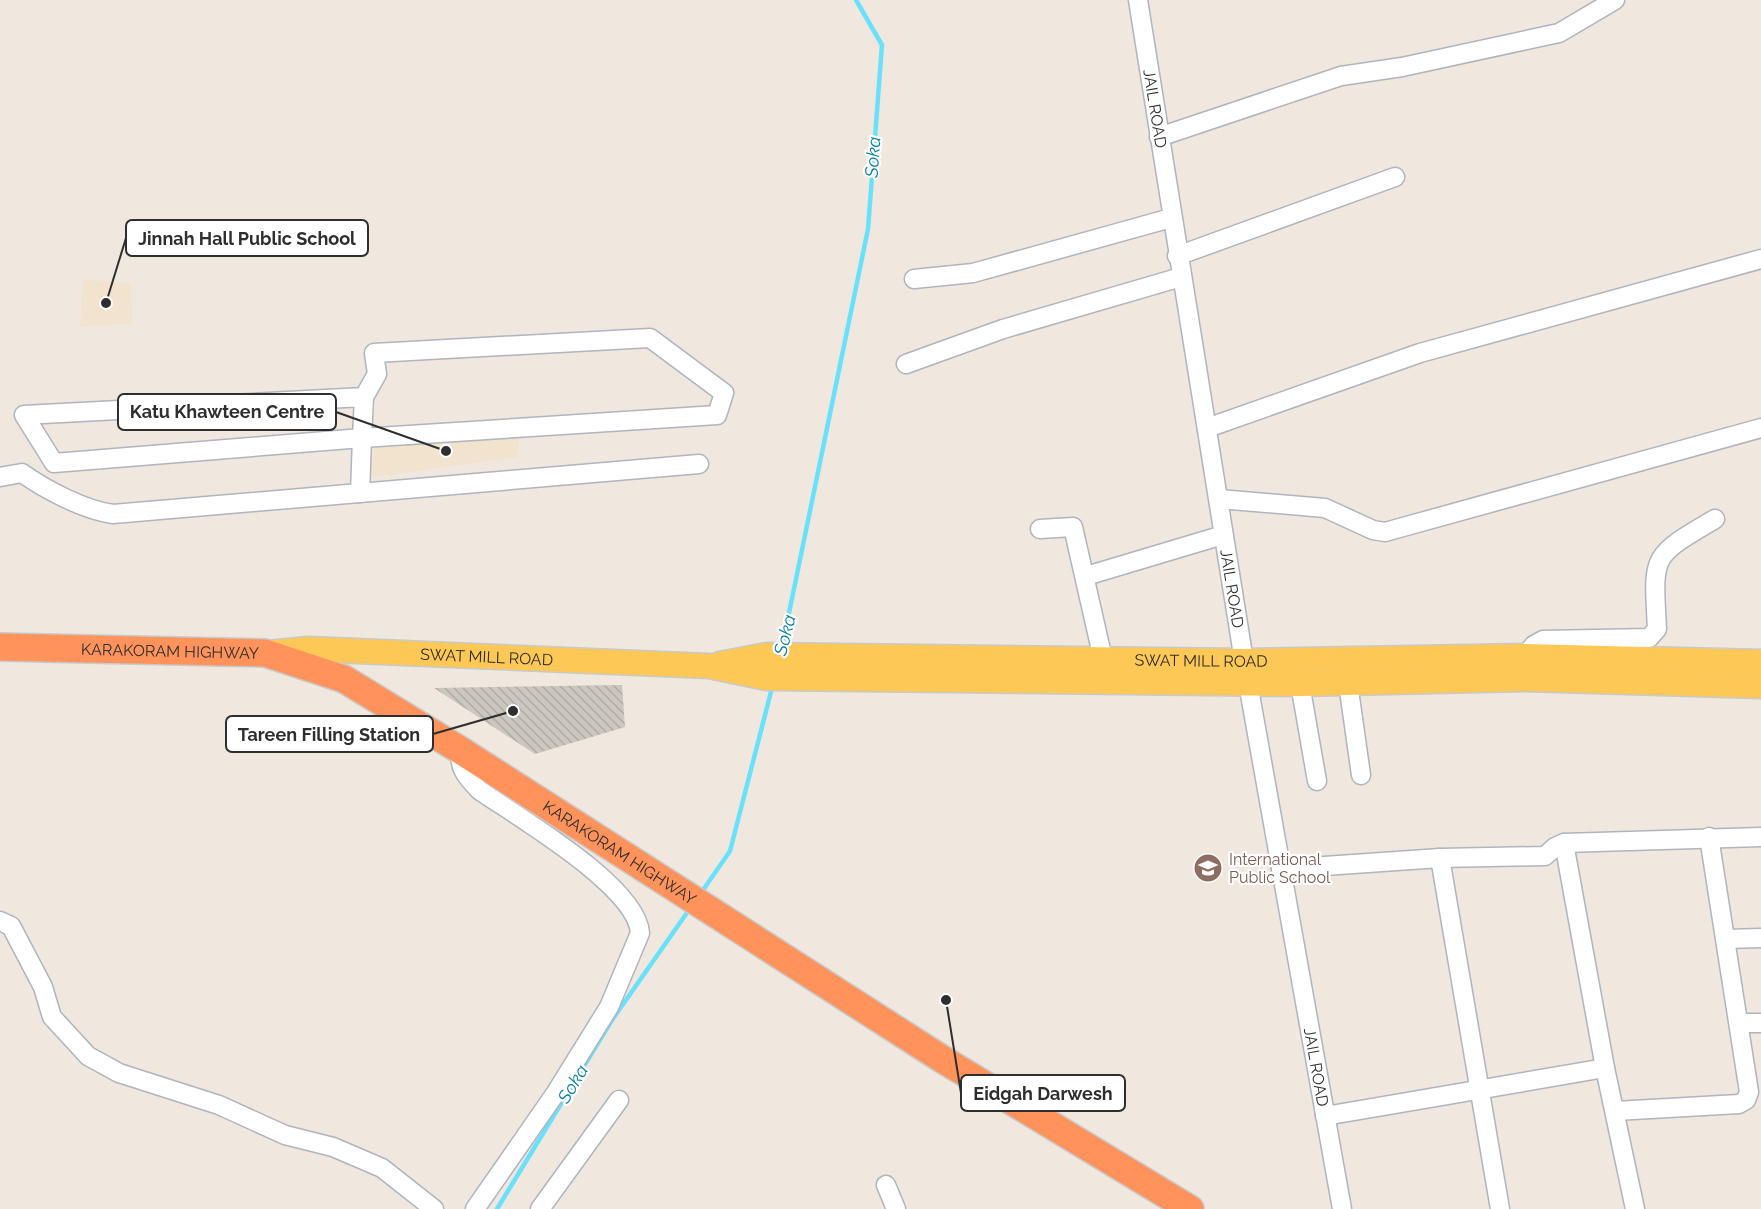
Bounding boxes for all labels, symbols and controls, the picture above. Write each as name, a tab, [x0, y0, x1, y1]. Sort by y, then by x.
street label: JAIL ROAD	[1139, 68, 1171, 149]
water label: Soka	[861, 135, 884, 179]
callout: Jinnah Hall Public School	[126, 220, 368, 256]
text: Jinnah Hall Public School	[138, 228, 356, 249]
callout: Katu Khawteen Centre	[118, 394, 336, 430]
text: Katu Khawteen Centre	[130, 401, 325, 422]
street label: JAIL ROAD	[1216, 548, 1248, 629]
water label: Soka	[769, 612, 800, 658]
street label: KARAKORAM HIGHWAY	[81, 640, 260, 663]
street label: SWAT MILL ROAD	[420, 645, 553, 669]
street label: SWAT MILL ROAD	[1134, 651, 1268, 671]
callout: Tareen Filling Station	[226, 716, 433, 752]
text: Tareen Filling Station	[238, 724, 420, 745]
street label: KARAKORAM HIGHWAY	[539, 797, 700, 909]
place label: International Public School	[1229, 850, 1331, 887]
school or university icon: International Public School	[1192, 852, 1224, 884]
street label: JAIL ROAD	[1300, 1026, 1332, 1108]
water label: Soka	[552, 1060, 592, 1108]
callout: Eidgah Darwesh	[961, 1075, 1125, 1111]
text: Eidgah Darwesh	[973, 1083, 1113, 1104]

